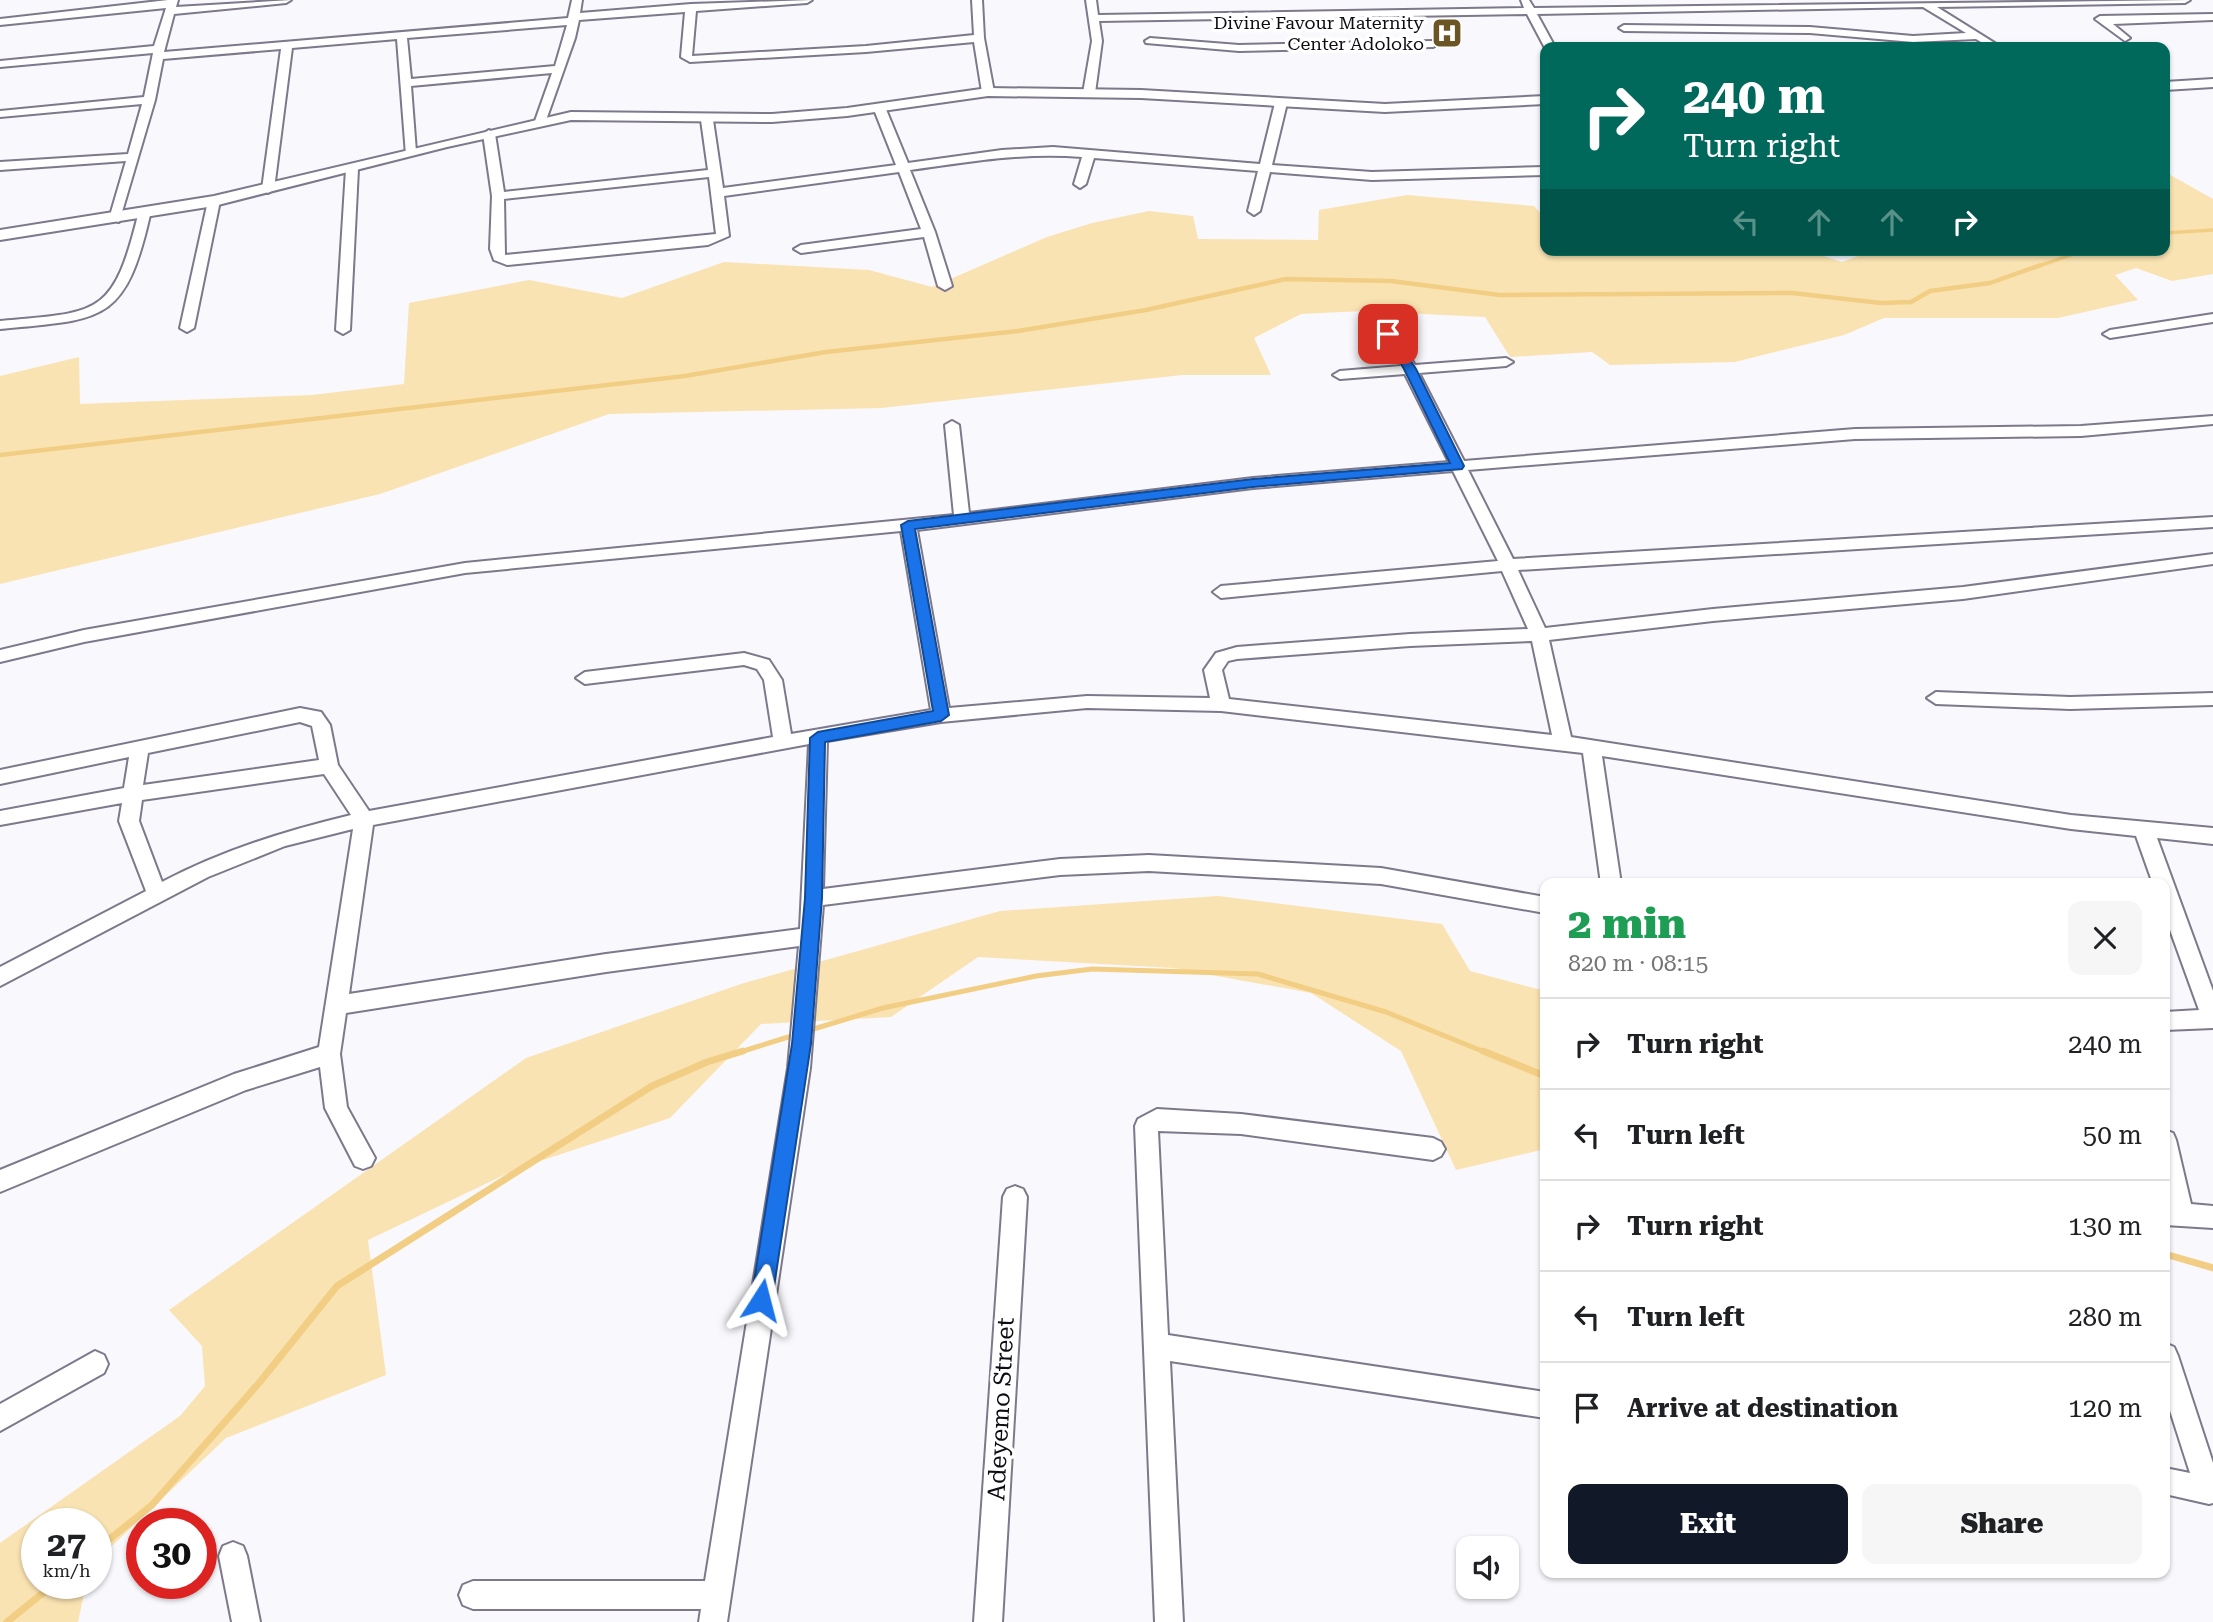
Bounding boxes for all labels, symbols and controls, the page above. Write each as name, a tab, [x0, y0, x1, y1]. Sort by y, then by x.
place label: Divine Favour Maternity Center Adoloko	[1213, 12, 1424, 54]
hospital icon: Divine Favour Maternity Center Adoloko	[1430, 16, 1464, 50]
text: 240 m	[1683, 68, 1825, 125]
icon: right	[1568, 70, 1659, 161]
text: Turn right	[1683, 127, 1840, 165]
icon: left	[1727, 203, 1765, 241]
icon: ahead	[1800, 203, 1838, 241]
icon: ahead	[1873, 203, 1911, 241]
icon: right	[1946, 203, 1984, 241]
pin	[1358, 304, 1418, 364]
icon: arrive	[1369, 315, 1407, 353]
text: 2 min	[1568, 899, 1686, 948]
button: close	[2068, 901, 2142, 975]
text: 820 m · 08:15	[1568, 950, 1708, 977]
icon: right	[1568, 1025, 1606, 1063]
text: Turn right	[1627, 1029, 1763, 1059]
text: 240 m	[2068, 1029, 2142, 1059]
icon: left	[1568, 1116, 1606, 1154]
text: Turn left	[1627, 1120, 1745, 1150]
text: 50 m	[2083, 1120, 2142, 1150]
icon: right	[1568, 1207, 1606, 1245]
text: Turn right	[1627, 1211, 1763, 1241]
text: 130 m	[2068, 1211, 2142, 1241]
position arrow	[724, 1263, 798, 1337]
icon: left	[1568, 1298, 1606, 1336]
text: Turn left	[1627, 1302, 1745, 1332]
text: 280 m	[2068, 1302, 2142, 1332]
street label: Adeyemo Street	[982, 1317, 1020, 1501]
icon: arrive	[1568, 1389, 1606, 1427]
text: Arrive at destination	[1627, 1393, 1898, 1423]
text: 120 m	[2068, 1393, 2142, 1423]
button: Exit	[1568, 1484, 1848, 1564]
button: Share	[1862, 1484, 2142, 1564]
speed limit sign: 30	[126, 1508, 217, 1599]
text: 27	[47, 1524, 86, 1565]
map controls	[1456, 1536, 1519, 1599]
button: sound	[1456, 1536, 1519, 1599]
text: km/h	[42, 1560, 91, 1581]

